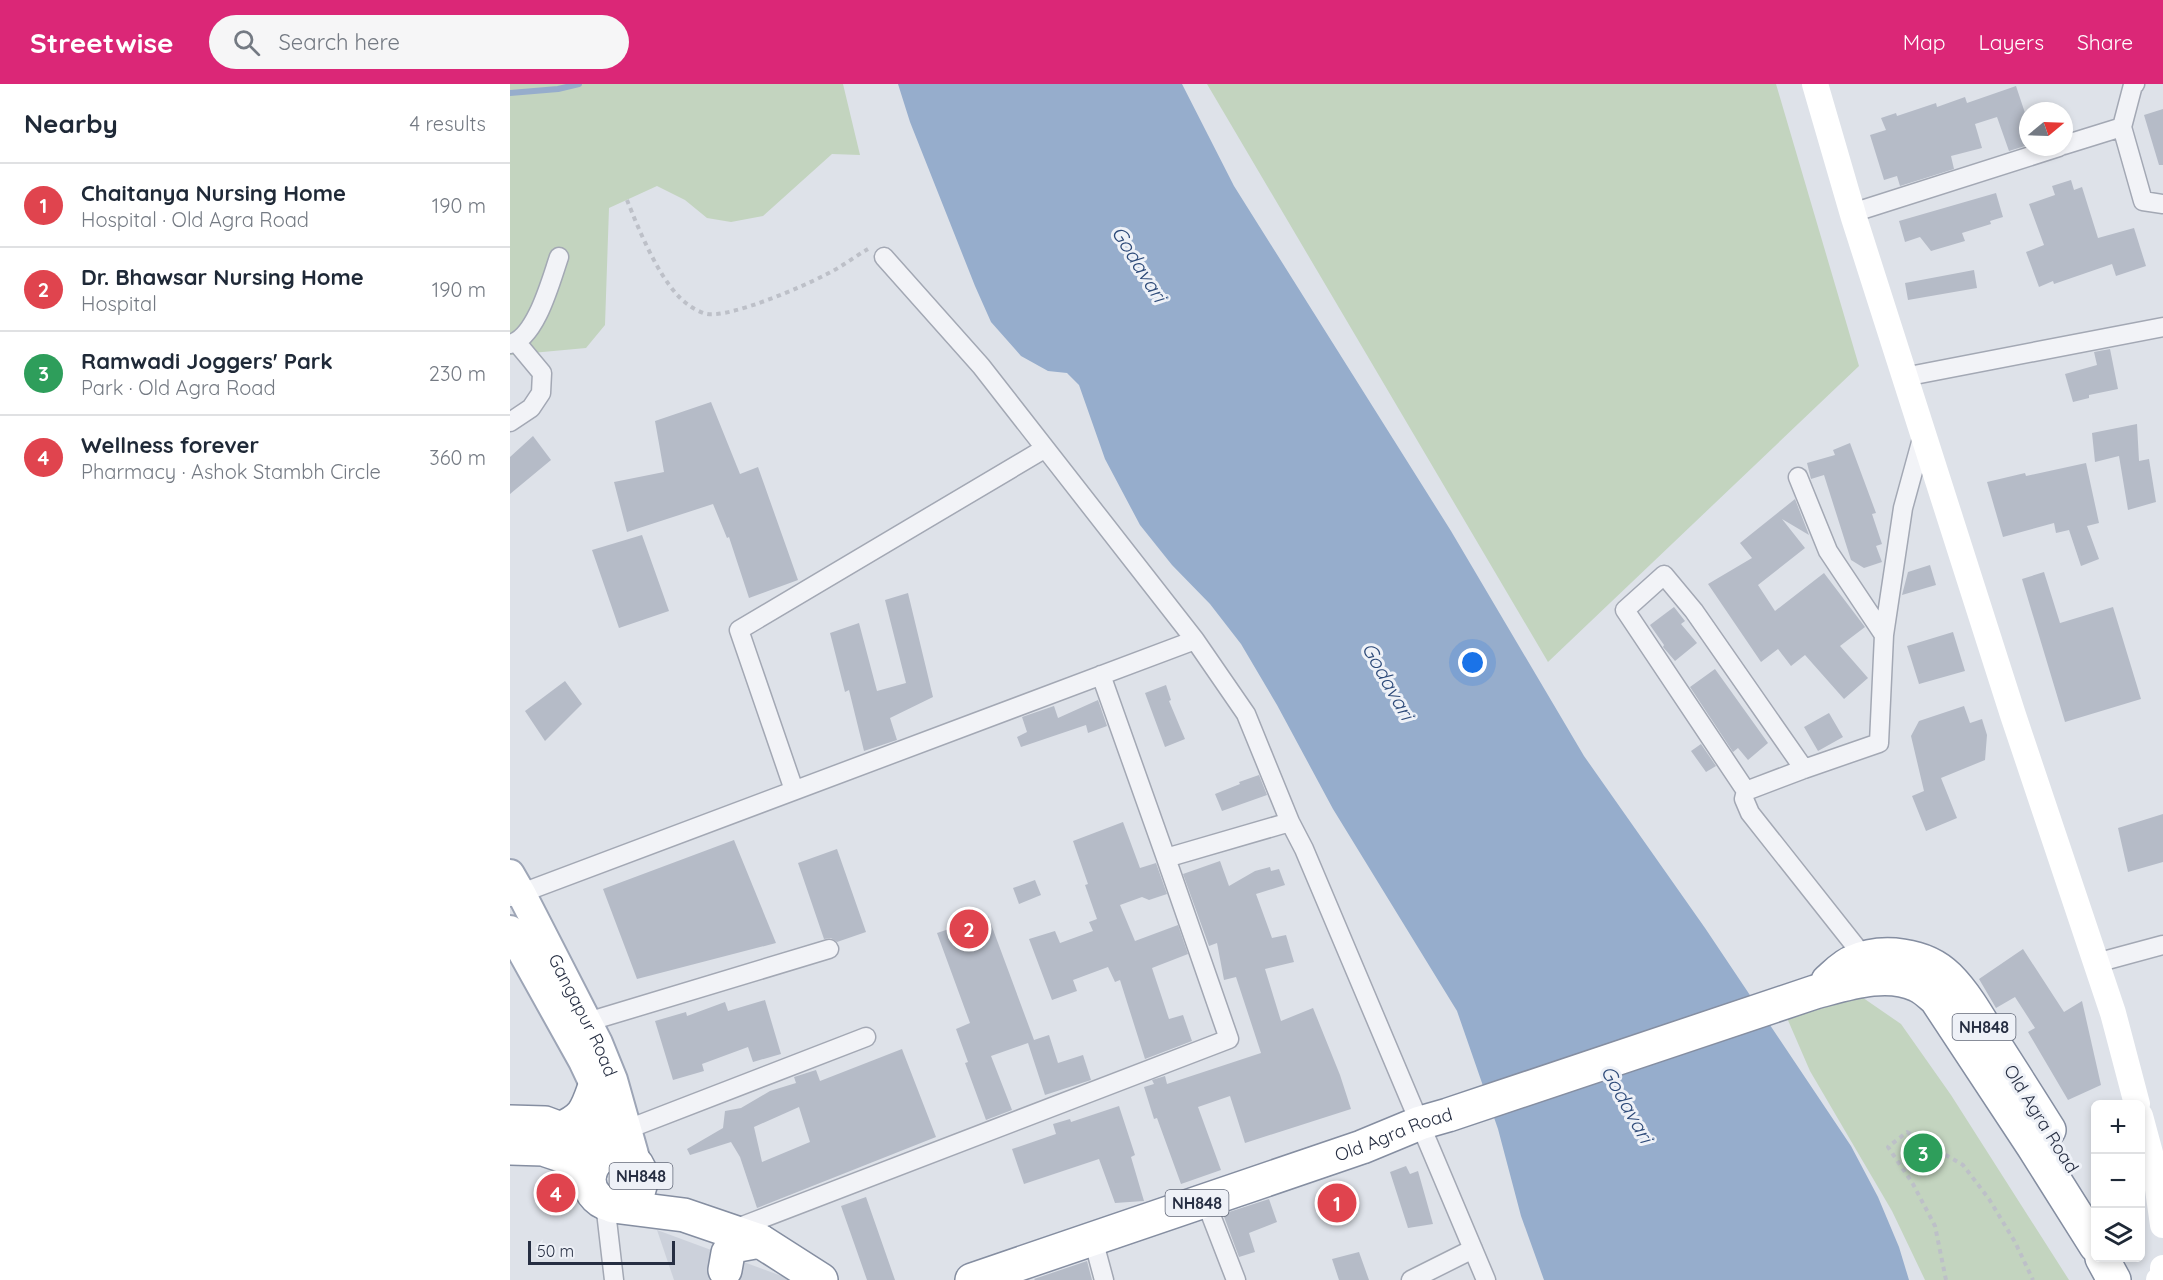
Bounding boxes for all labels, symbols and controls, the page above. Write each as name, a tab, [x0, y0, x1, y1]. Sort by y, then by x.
search box	[209, 15, 629, 69]
text: Streetwise	[30, 25, 173, 60]
icon: search	[230, 26, 263, 59]
text: Search here	[278, 28, 400, 56]
text: Map	[1903, 29, 1946, 55]
text: Layers	[1979, 29, 2044, 55]
text: Share	[2077, 29, 2133, 55]
north arrow	[2019, 102, 2073, 156]
text: Nearby	[24, 107, 118, 140]
text: 4 results	[410, 111, 486, 136]
text: Chaitanya Nursing Home	[81, 179, 346, 207]
text: 1	[40, 193, 47, 218]
text: 190 m	[432, 193, 486, 218]
text: Hospital · Old Agra Road	[81, 207, 309, 232]
water label: Godavari	[1106, 221, 1174, 309]
text: Dr. Bhawsar Nursing Home	[81, 263, 364, 291]
text: 2	[38, 277, 49, 302]
text: 190 m	[432, 277, 486, 302]
text: Hospital	[81, 291, 157, 316]
text: Ramwadi Joggers' Park	[81, 347, 333, 375]
text: 3	[38, 361, 49, 386]
text: 230 m	[429, 361, 486, 386]
text: Park · Old Agra Road	[81, 375, 276, 400]
text: Wellness forever	[81, 431, 259, 459]
text: 4	[38, 445, 49, 470]
text: 360 m	[429, 445, 486, 470]
text: Pharmacy · Ashok Stambh Circle	[81, 459, 381, 484]
water label: Godavari	[1357, 638, 1421, 726]
your location	[1458, 648, 1487, 677]
pin: 2	[950, 906, 988, 952]
street label: Gangapur Road	[543, 950, 622, 1080]
road number: NH848	[1952, 1014, 2016, 1040]
street label: Old Agra Road	[1999, 1060, 2084, 1177]
water label: Godavari	[1596, 1061, 1660, 1149]
map controls	[2091, 1100, 2145, 1262]
button: +	[2091, 1100, 2145, 1154]
street label: Old Agra Road	[1332, 1102, 1455, 1166]
pin: 3	[1904, 1130, 1942, 1176]
button: −	[2091, 1154, 2145, 1208]
road number: NH848	[610, 1163, 672, 1189]
pin: 4	[536, 1170, 576, 1216]
pin: 1	[1318, 1180, 1356, 1226]
road number: NH848	[1166, 1190, 1228, 1216]
button: layers	[2091, 1208, 2145, 1262]
scale bar	[528, 1238, 675, 1266]
text: 50 m	[537, 1241, 574, 1261]

